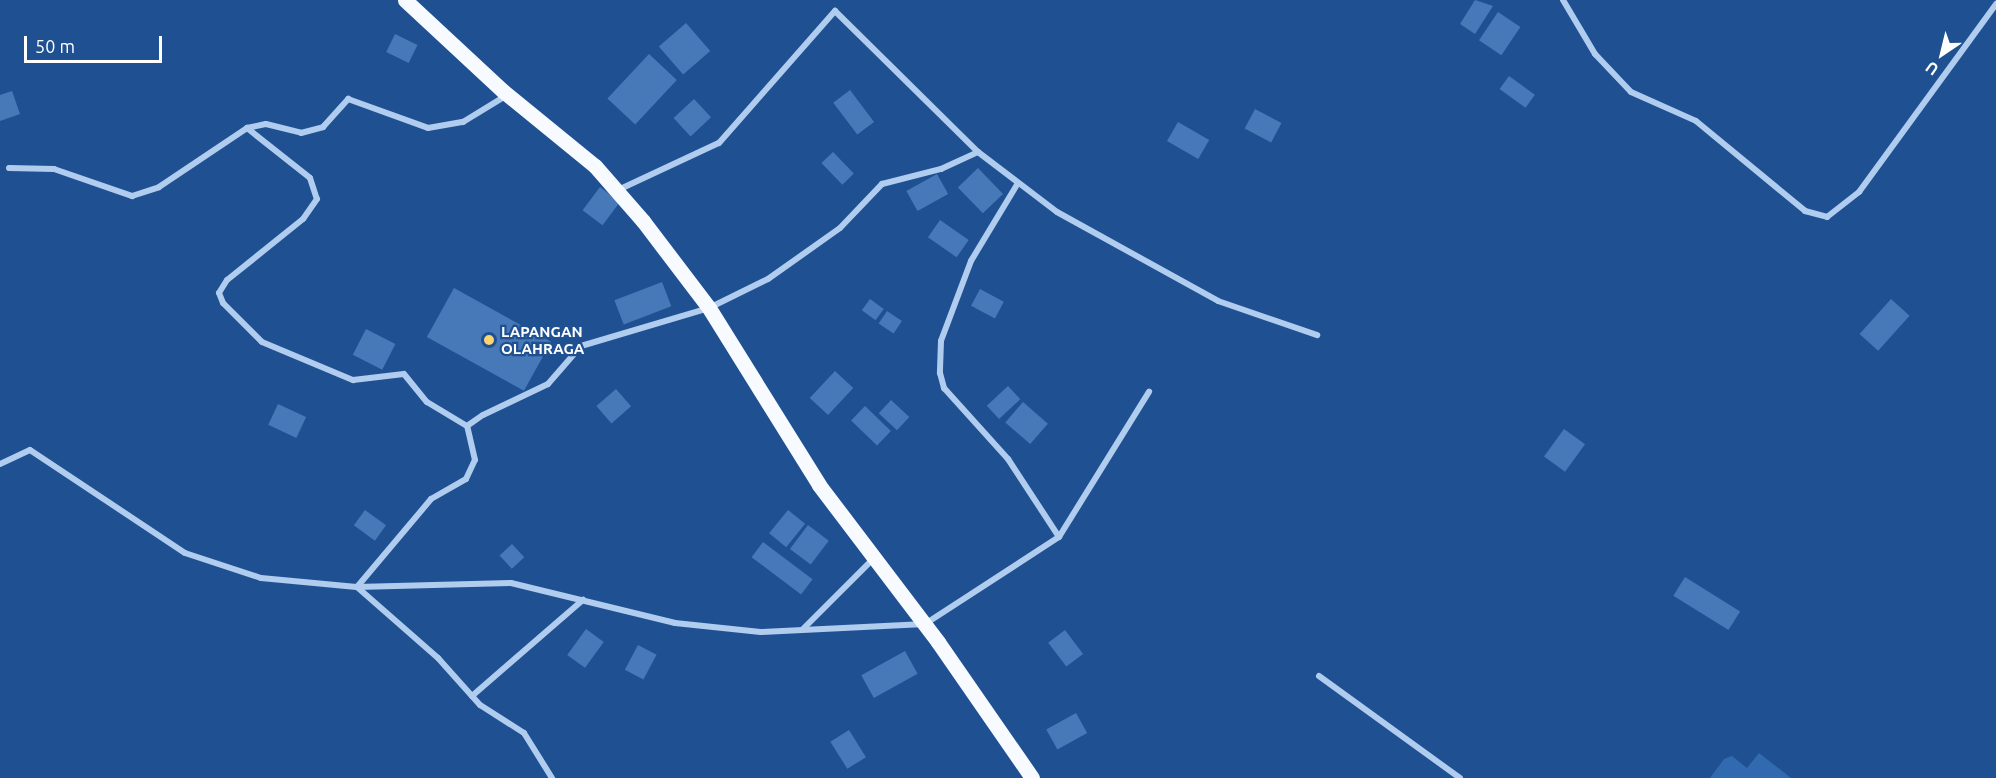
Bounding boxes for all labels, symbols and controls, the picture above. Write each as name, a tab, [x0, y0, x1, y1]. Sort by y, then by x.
scale bar	[27, 24, 165, 62]
north arrow	[1912, 24, 1972, 84]
text: 50 m	[35, 36, 75, 56]
text: U	[1922, 58, 1941, 79]
place label: LAPANGAN OLAHRAGA	[501, 322, 584, 357]
marker: LAPANGAN OLAHRAGA	[482, 333, 496, 347]

